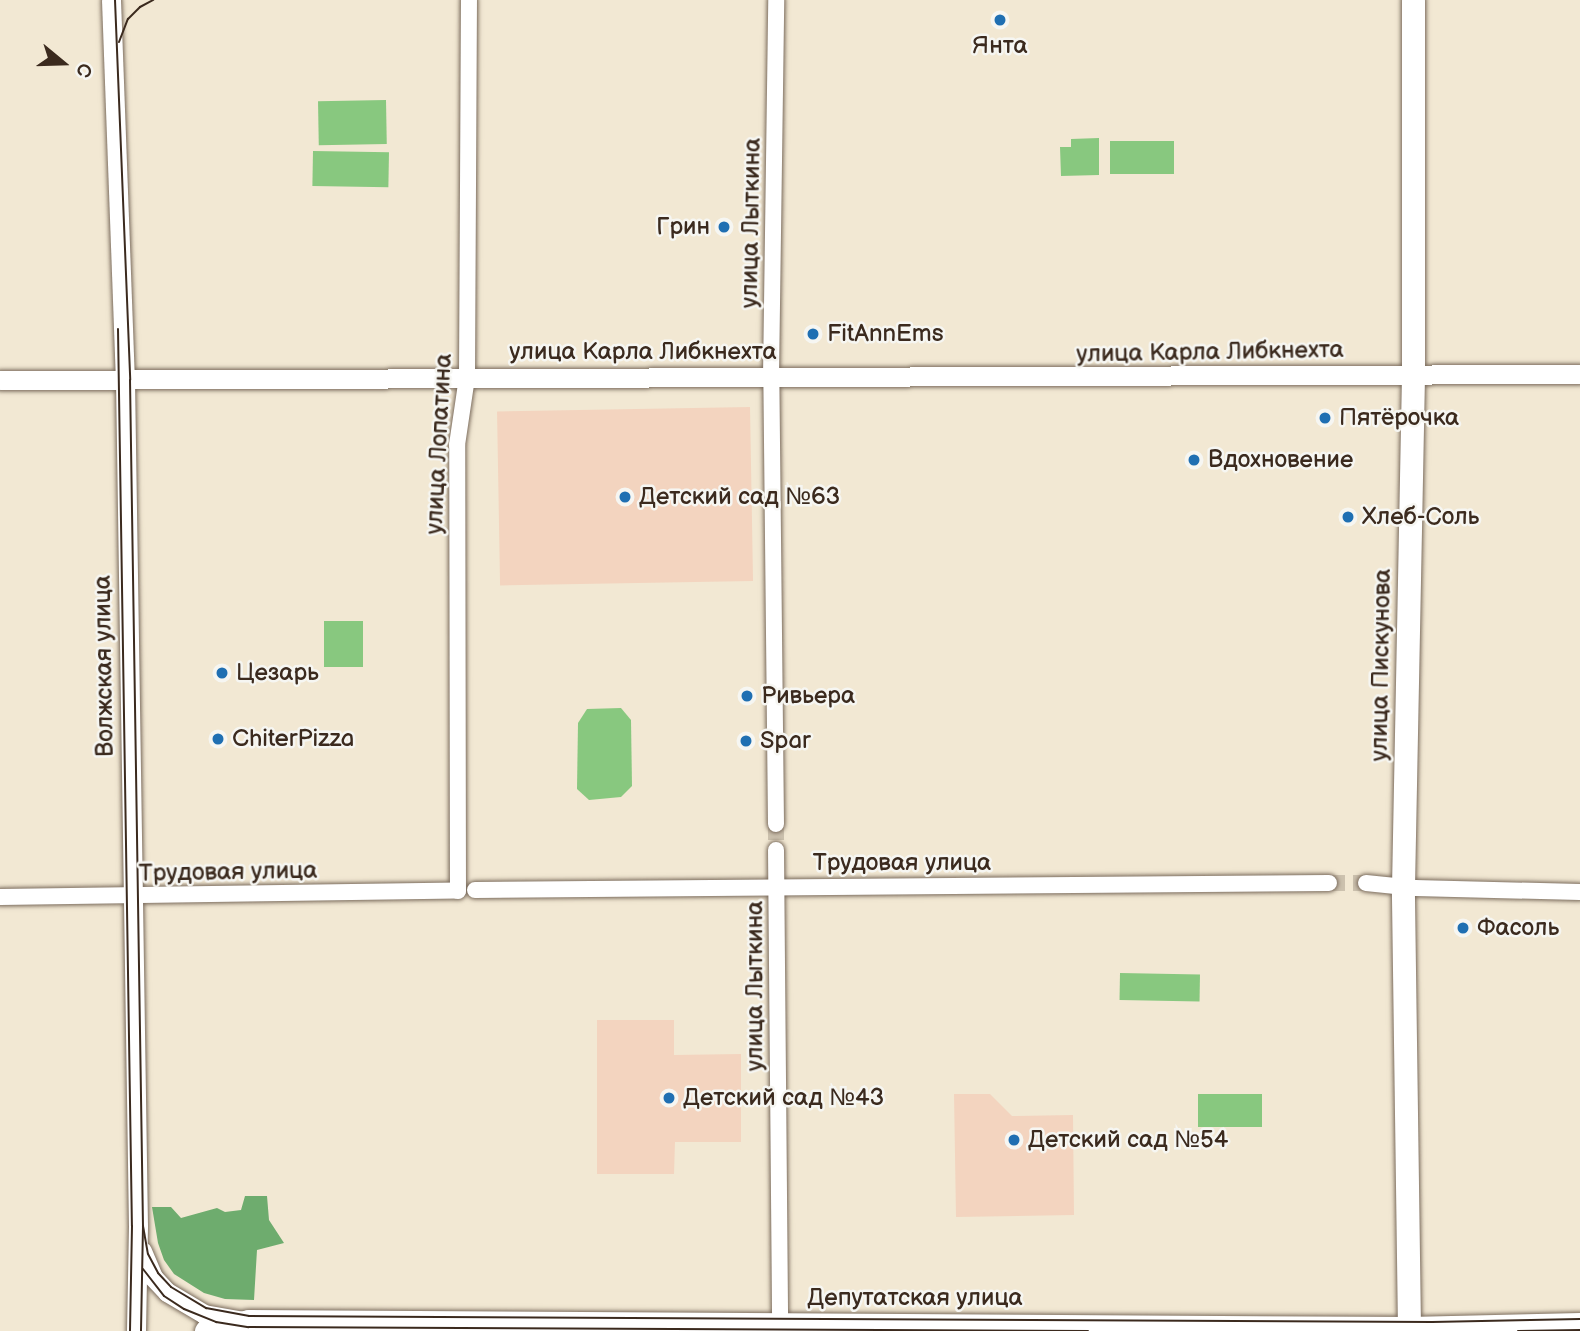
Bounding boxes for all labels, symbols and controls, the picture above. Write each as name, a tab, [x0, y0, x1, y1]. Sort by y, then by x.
marker: Янта	[992, 12, 1008, 28]
north arrow	[28, 28, 98, 98]
place label: Янта	[972, 32, 1028, 60]
text: С	[70, 60, 96, 80]
street label: улица Лыткина	[735, 138, 767, 308]
place label: Грин	[656, 213, 710, 241]
marker: Грин	[716, 219, 732, 235]
place label: FitAnnEms	[827, 320, 944, 348]
marker: FitAnnEms	[805, 326, 821, 342]
street label: улица Карла Либкнехта	[1076, 335, 1344, 369]
street label: улица Карла Либкнехта	[509, 338, 777, 366]
street label: улица Лопатина	[420, 353, 458, 535]
place label: Пятёрочка	[1339, 404, 1459, 432]
marker: Пятёрочка	[1317, 410, 1333, 426]
place label: Вдохновение	[1208, 446, 1353, 474]
marker: Вдохновение	[1186, 452, 1202, 468]
place label: Детский сад №63	[639, 483, 840, 511]
marker: Детский сад №63	[617, 489, 633, 505]
place label: Хлеб-Соль	[1362, 503, 1480, 531]
marker: Хлеб-Соль	[1340, 509, 1356, 525]
street label: улица Пискунова	[1365, 568, 1397, 762]
street label: Волжская улица	[88, 575, 120, 757]
place label: Цезарь	[236, 659, 319, 687]
marker: Цезарь	[214, 665, 230, 681]
place label: Ривьера	[761, 682, 855, 710]
marker: Ривьера	[739, 688, 755, 704]
place label: ChiterPizza	[232, 725, 354, 753]
place label: Spar	[760, 727, 811, 755]
marker: ChiterPizza	[210, 731, 226, 747]
marker: Spar	[738, 733, 754, 749]
street label: Трудовая улица	[813, 849, 991, 877]
street label: Трудовая улица	[138, 856, 318, 888]
street label: улица Лыткина	[741, 901, 769, 1071]
place label: Фасоль	[1477, 914, 1559, 942]
marker: Фасоль	[1455, 920, 1471, 936]
place label: Детский сад №43	[683, 1084, 884, 1112]
marker: Детский сад №43	[661, 1090, 677, 1106]
place label: Детский сад №54	[1028, 1126, 1228, 1154]
marker: Детский сад №54	[1006, 1132, 1022, 1148]
street label: Депутатская улица	[807, 1284, 1023, 1312]

